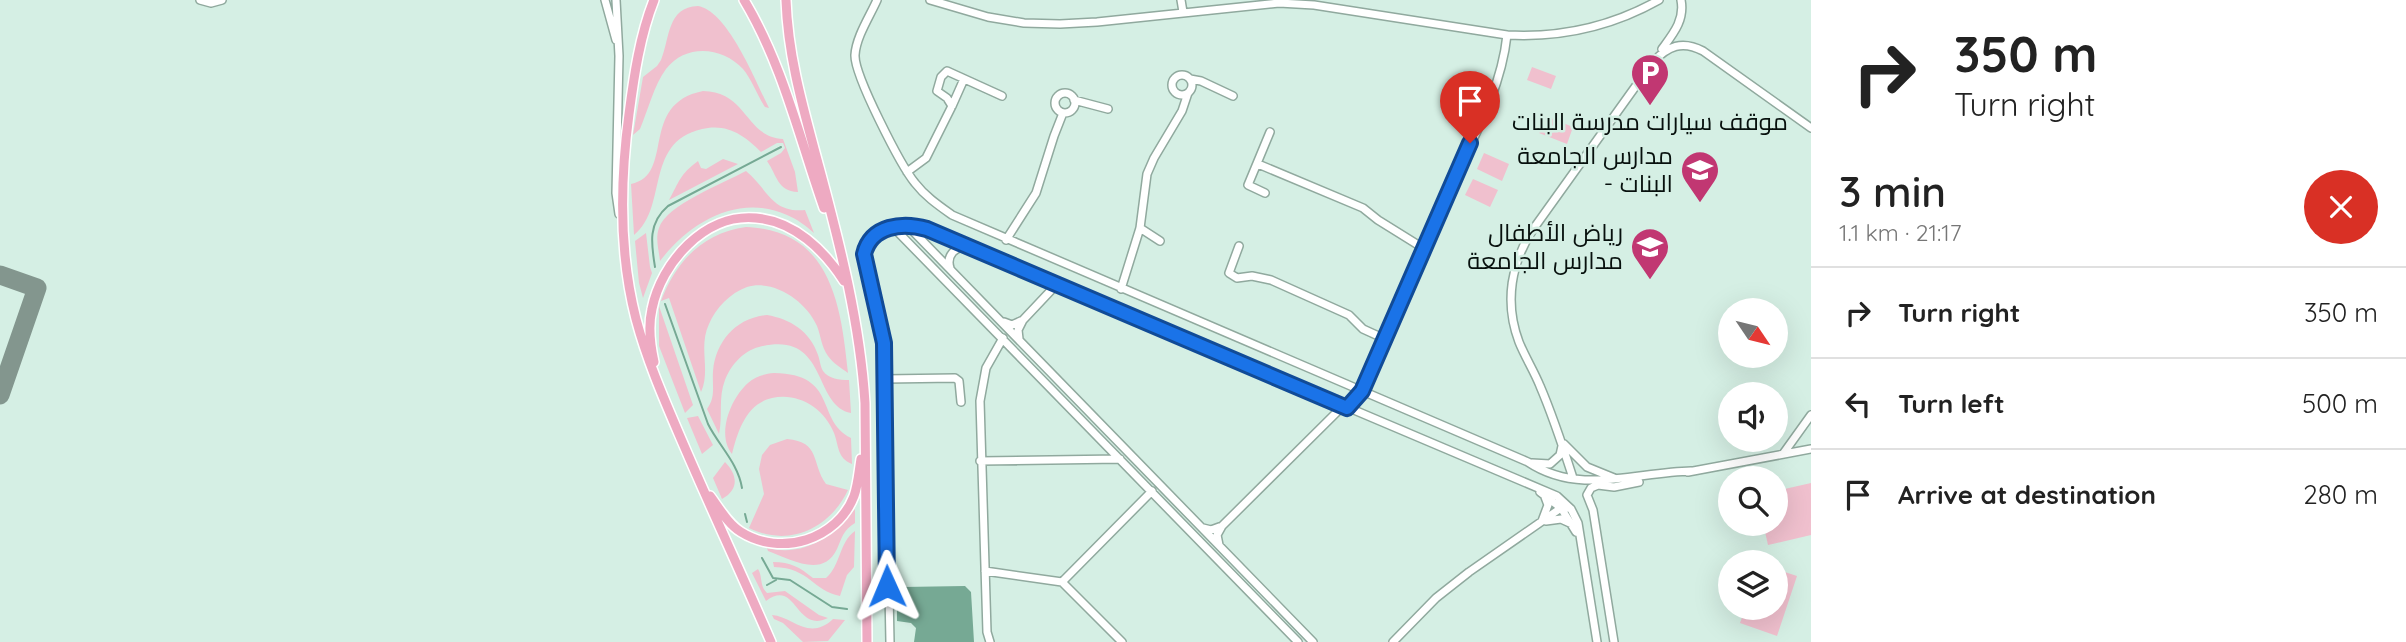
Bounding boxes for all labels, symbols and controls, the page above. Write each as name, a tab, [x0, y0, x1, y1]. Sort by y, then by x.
text: 350 m	[1954, 23, 2098, 84]
icon: right	[1839, 28, 1930, 119]
parking icon: موقف سيارات مدرسة البنات	[1629, 52, 1671, 107]
pin	[1440, 71, 1500, 143]
icon: arrive	[1451, 82, 1489, 120]
text: Turn right	[1954, 84, 2095, 124]
place label: موقف سيارات مدرسة البنات	[1512, 106, 1788, 136]
place label: مدارس الجامعة - البنات	[1517, 140, 1673, 198]
school or university icon: مدارس الجامعة - البنات	[1679, 149, 1721, 204]
text: 3 min	[1839, 165, 1946, 218]
button: close	[2304, 170, 2378, 244]
place label: رياض الأطفال مدارس الجامعة	[1467, 217, 1623, 275]
text: 1.1 km · 21:17	[1839, 218, 1962, 247]
school or university icon: رياض الأطفال مدارس الجامعة	[1629, 226, 1671, 281]
icon: right	[1839, 294, 1877, 332]
text: Turn right	[1898, 296, 2020, 329]
text: 350 m	[2304, 296, 2378, 329]
north arrow	[1718, 298, 1788, 368]
map controls	[1718, 298, 1788, 620]
button: sound	[1718, 382, 1788, 452]
icon: left	[1839, 385, 1877, 423]
text: Turn left	[1898, 387, 2005, 420]
text: 500 m	[2302, 387, 2378, 420]
button: search	[1718, 466, 1788, 536]
icon: arrive	[1839, 476, 1877, 514]
text: Arrive at destination	[1898, 478, 2156, 511]
text: 280 m	[2303, 478, 2378, 511]
position arrow	[850, 549, 924, 623]
button: layers	[1718, 550, 1788, 620]

